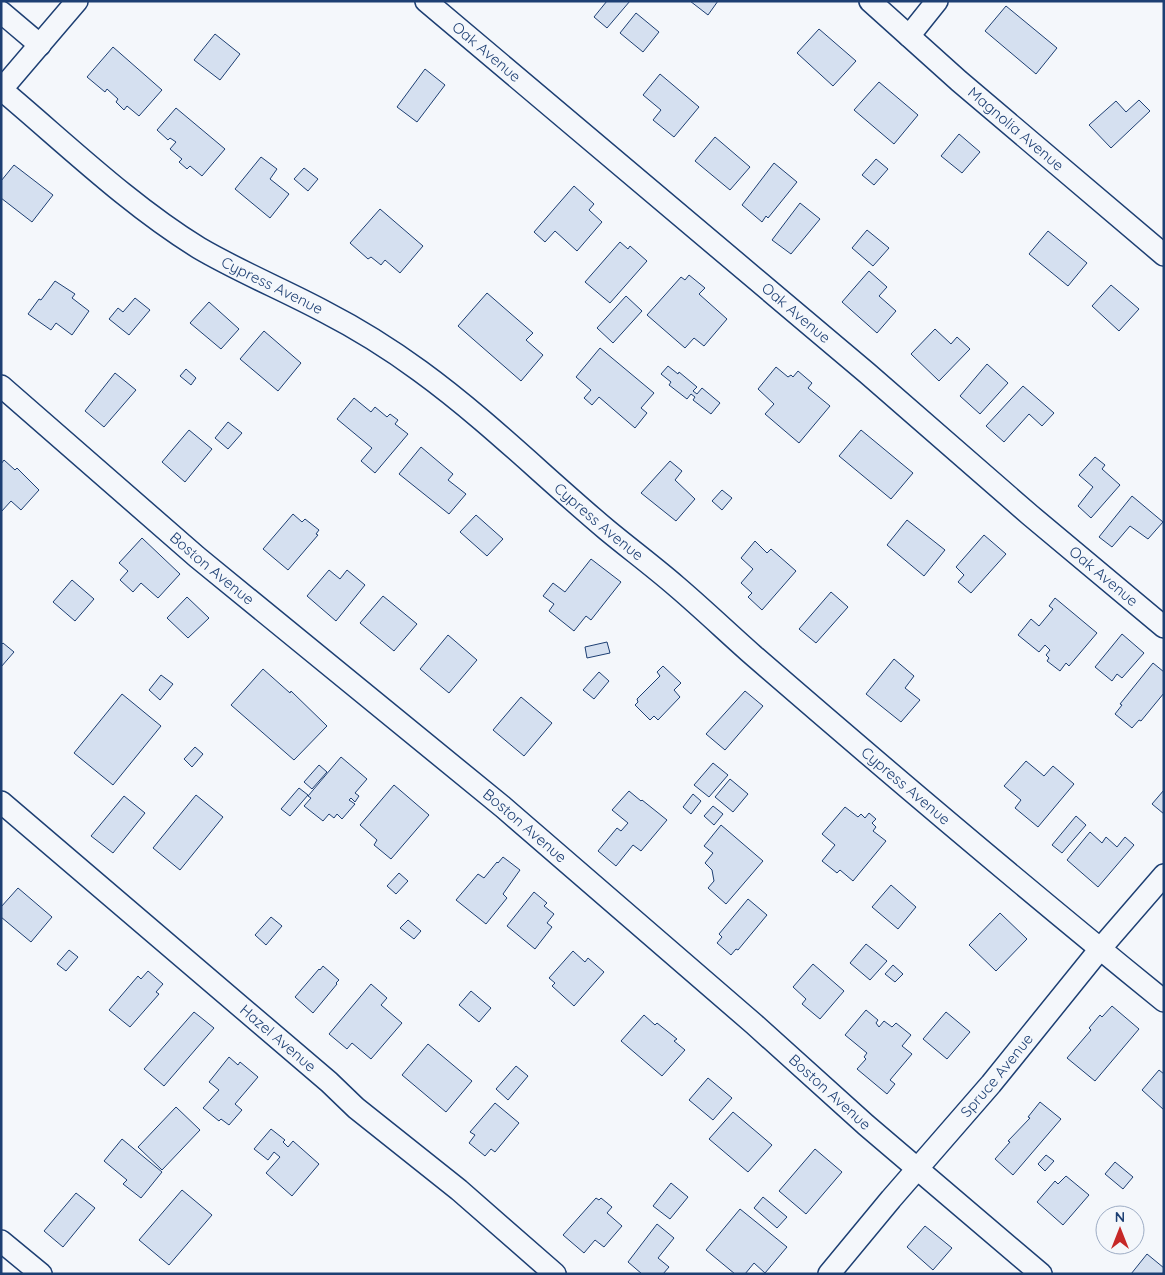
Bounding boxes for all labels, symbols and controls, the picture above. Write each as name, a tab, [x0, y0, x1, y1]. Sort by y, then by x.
street label: Oak Avenue	[448, 17, 525, 86]
street label: Magnolia Avenue	[964, 83, 1068, 175]
street label: Cypress Avenue	[218, 252, 326, 318]
street label: Oak Avenue	[758, 278, 835, 347]
street label: Cypress Avenue	[550, 478, 647, 564]
street label: Boston Avenue	[166, 528, 258, 609]
street label: Oak Avenue	[1066, 542, 1142, 610]
street label: Cypress Avenue	[857, 742, 954, 829]
street label: Boston Avenue	[479, 785, 571, 867]
street label: Hazel Avenue	[236, 1000, 320, 1076]
street label: Spruce Avenue	[956, 1029, 1037, 1121]
street label: Boston Avenue	[785, 1050, 875, 1134]
north arrow	[1095, 1205, 1145, 1255]
text: N	[1115, 1208, 1125, 1226]

